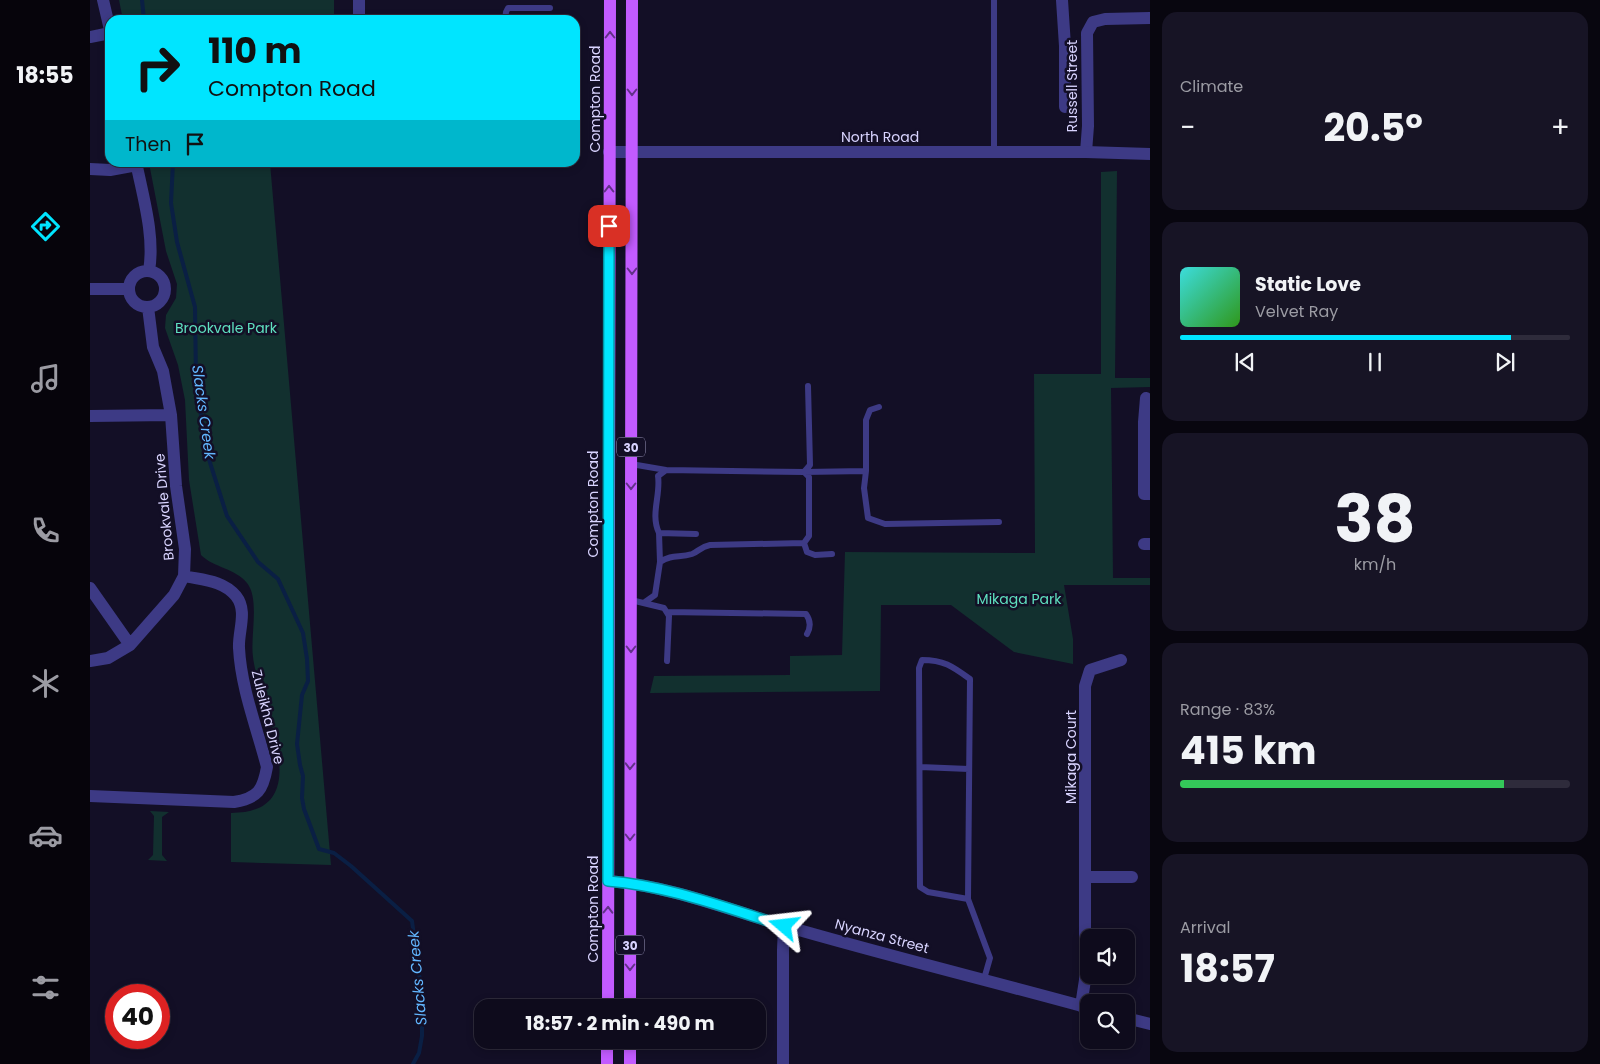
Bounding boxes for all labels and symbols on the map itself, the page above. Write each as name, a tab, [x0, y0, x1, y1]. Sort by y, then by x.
one-way arrow	[605, 31, 615, 38]
street label: Russell Street	[1062, 40, 1082, 132]
street label: Compton Road	[585, 46, 605, 152]
one-way arrow	[627, 88, 637, 96]
street label: North Road	[841, 127, 919, 147]
one-way arrow	[604, 185, 614, 192]
pin	[588, 205, 630, 247]
one-way arrow	[627, 268, 637, 276]
park label: Brookvale Park	[175, 318, 278, 338]
water label: Slacks Creek	[187, 363, 221, 462]
road number: 30	[617, 438, 645, 457]
street label: Compton Road	[583, 451, 603, 557]
street label: Brookvale Drive	[149, 452, 179, 561]
one-way arrow	[626, 483, 636, 491]
park label: Mikaga Park	[977, 589, 1062, 609]
one-way arrow	[626, 646, 636, 653]
street label: Zuleikha Drive	[247, 668, 289, 767]
street label: Mikaga Court	[1061, 710, 1081, 804]
one-way arrow	[625, 763, 636, 771]
one-way arrow	[625, 834, 635, 841]
street label: Compton Road	[583, 856, 603, 962]
position arrow	[757, 899, 809, 951]
one-way arrow	[603, 906, 613, 914]
street label: Nyanza Street	[833, 914, 931, 958]
water label: Slacks Creek	[402, 928, 432, 1026]
road number: 30	[616, 936, 644, 954]
one-way arrow	[625, 963, 635, 971]
speed limit sign: 40	[105, 984, 170, 1049]

